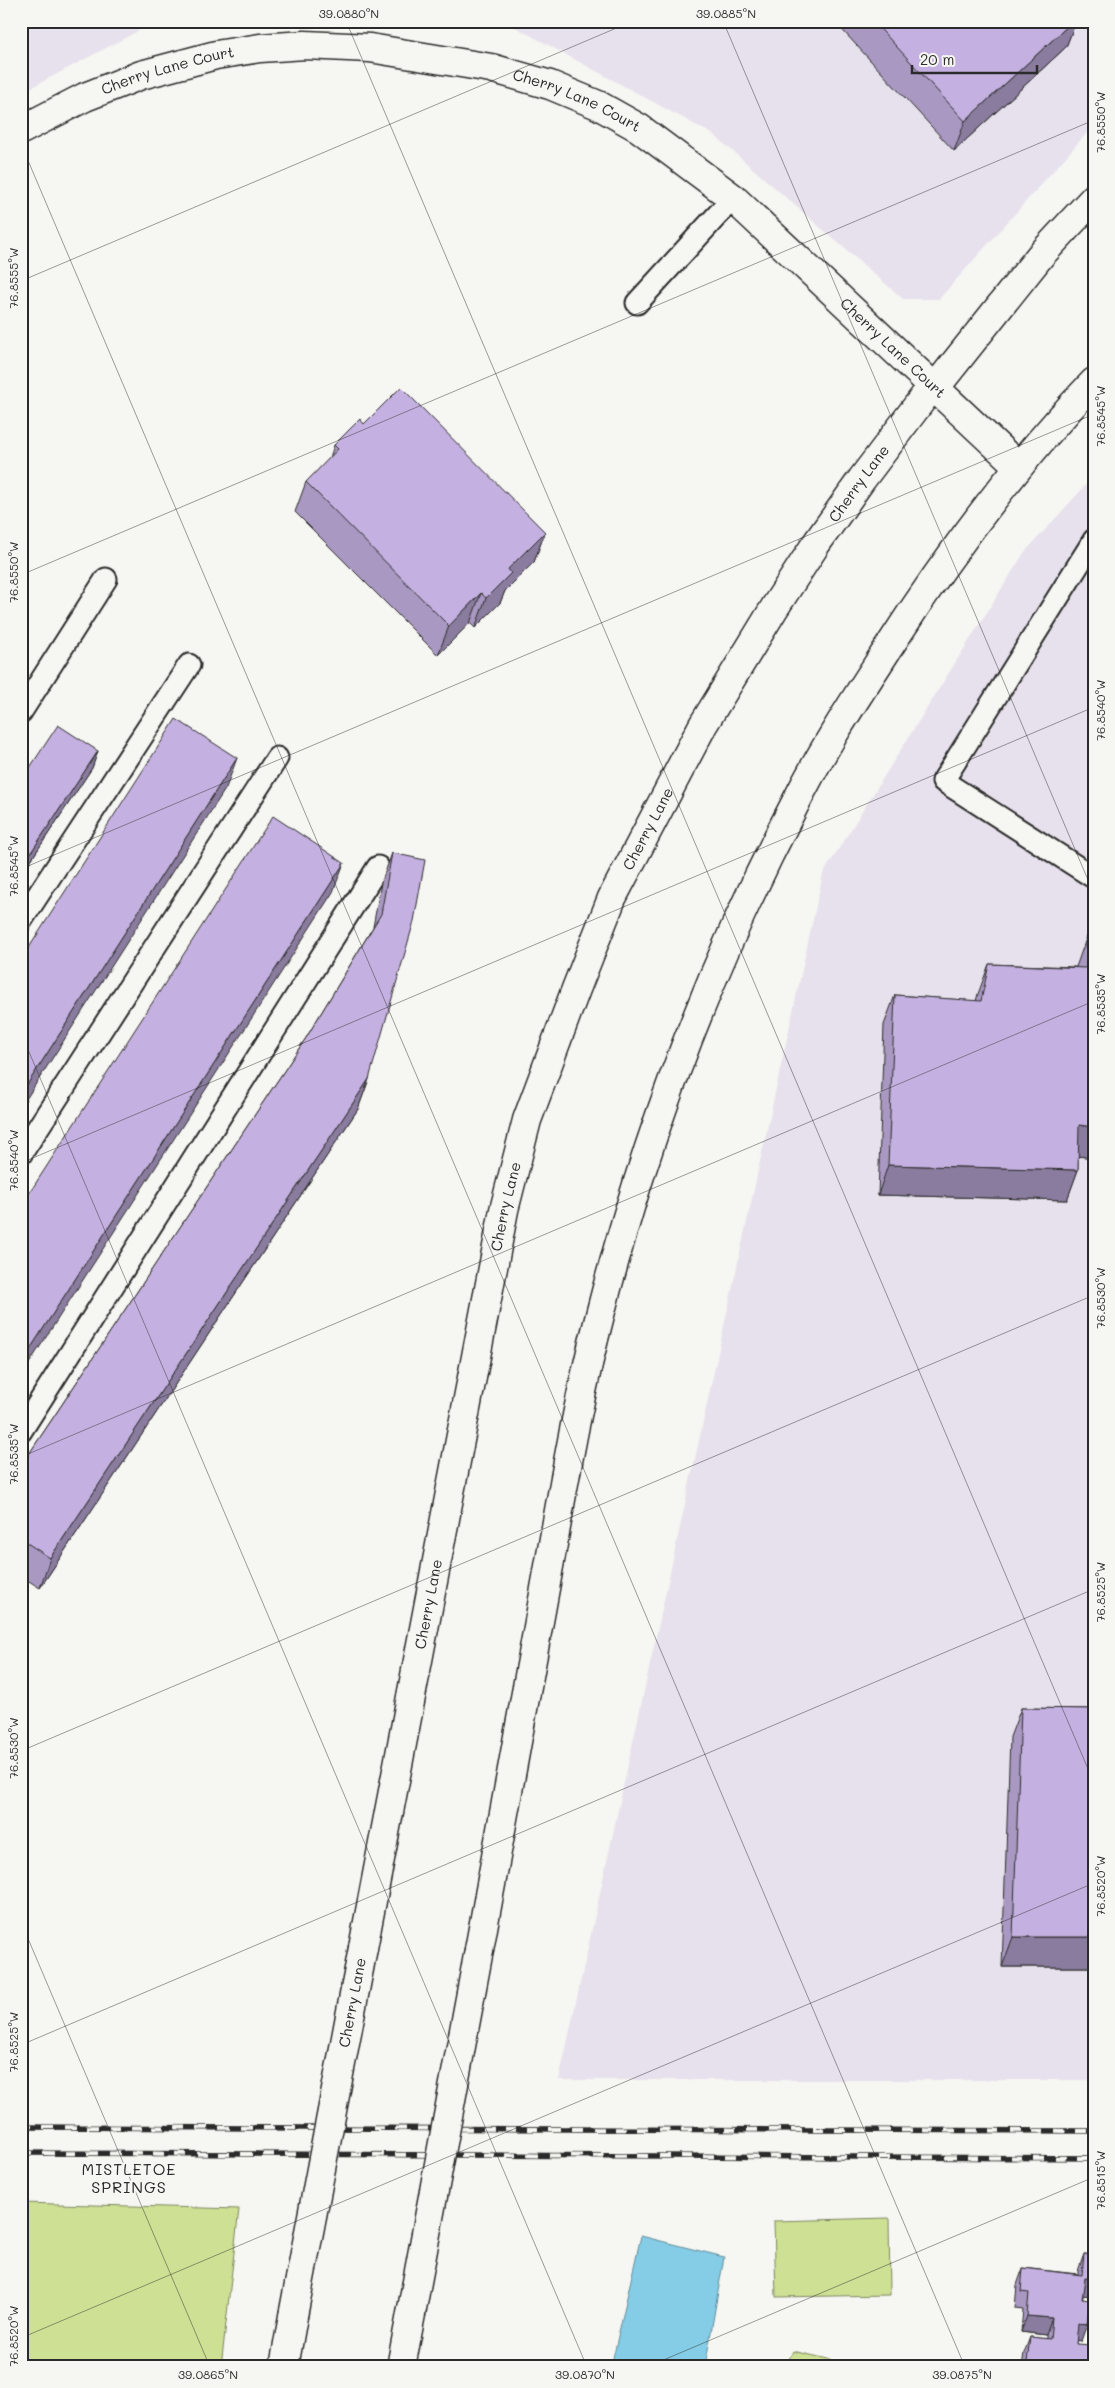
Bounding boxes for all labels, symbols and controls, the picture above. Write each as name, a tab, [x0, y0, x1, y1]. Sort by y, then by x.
text: 39.0880°N	[319, 5, 379, 21]
text: 39.0885°N	[696, 5, 756, 21]
street label: Cherry Lane Court	[98, 41, 235, 99]
scale bar	[912, 42, 1038, 74]
text: 20 m	[920, 49, 954, 69]
street label: Cherry Lane Court	[511, 64, 645, 136]
text: 76.8550°W	[1092, 91, 1108, 153]
text: 76.8555°W	[5, 248, 21, 308]
street label: Cherry Lane Court	[836, 293, 950, 402]
text: 76.8545°W	[1092, 386, 1108, 446]
street label: Cherry Lane	[824, 440, 893, 526]
text: 76.8550°W	[5, 541, 21, 603]
text: 76.8540°W	[1092, 679, 1108, 741]
street label: Cherry Lane	[617, 784, 677, 873]
text: 76.8545°W	[5, 836, 21, 896]
text: 76.8535°W	[1092, 974, 1108, 1034]
text: 76.8540°W	[5, 1129, 21, 1191]
street label: Cherry Lane	[485, 1160, 525, 1253]
text: 76.8530°W	[1092, 1267, 1108, 1329]
text: 76.8535°W	[5, 1424, 21, 1484]
street label: Cherry Lane	[409, 1557, 446, 1651]
text: 76.8525°W	[1092, 1562, 1108, 1622]
text: 76.8530°W	[5, 1717, 21, 1779]
text: 76.8520°W	[1092, 1856, 1108, 1916]
street label: Cherry Lane	[333, 1956, 370, 2049]
text: 76.8525°W	[5, 2012, 21, 2072]
text: 76.8515°W	[1092, 2150, 1108, 2210]
district label: MISTLETOE SPRINGS	[81, 2158, 177, 2197]
text: 76.8520°W	[5, 2306, 21, 2366]
text: 39.0865°N	[178, 2366, 238, 2382]
text: 39.0870°N	[555, 2366, 615, 2382]
text: 39.0875°N	[932, 2366, 992, 2382]

